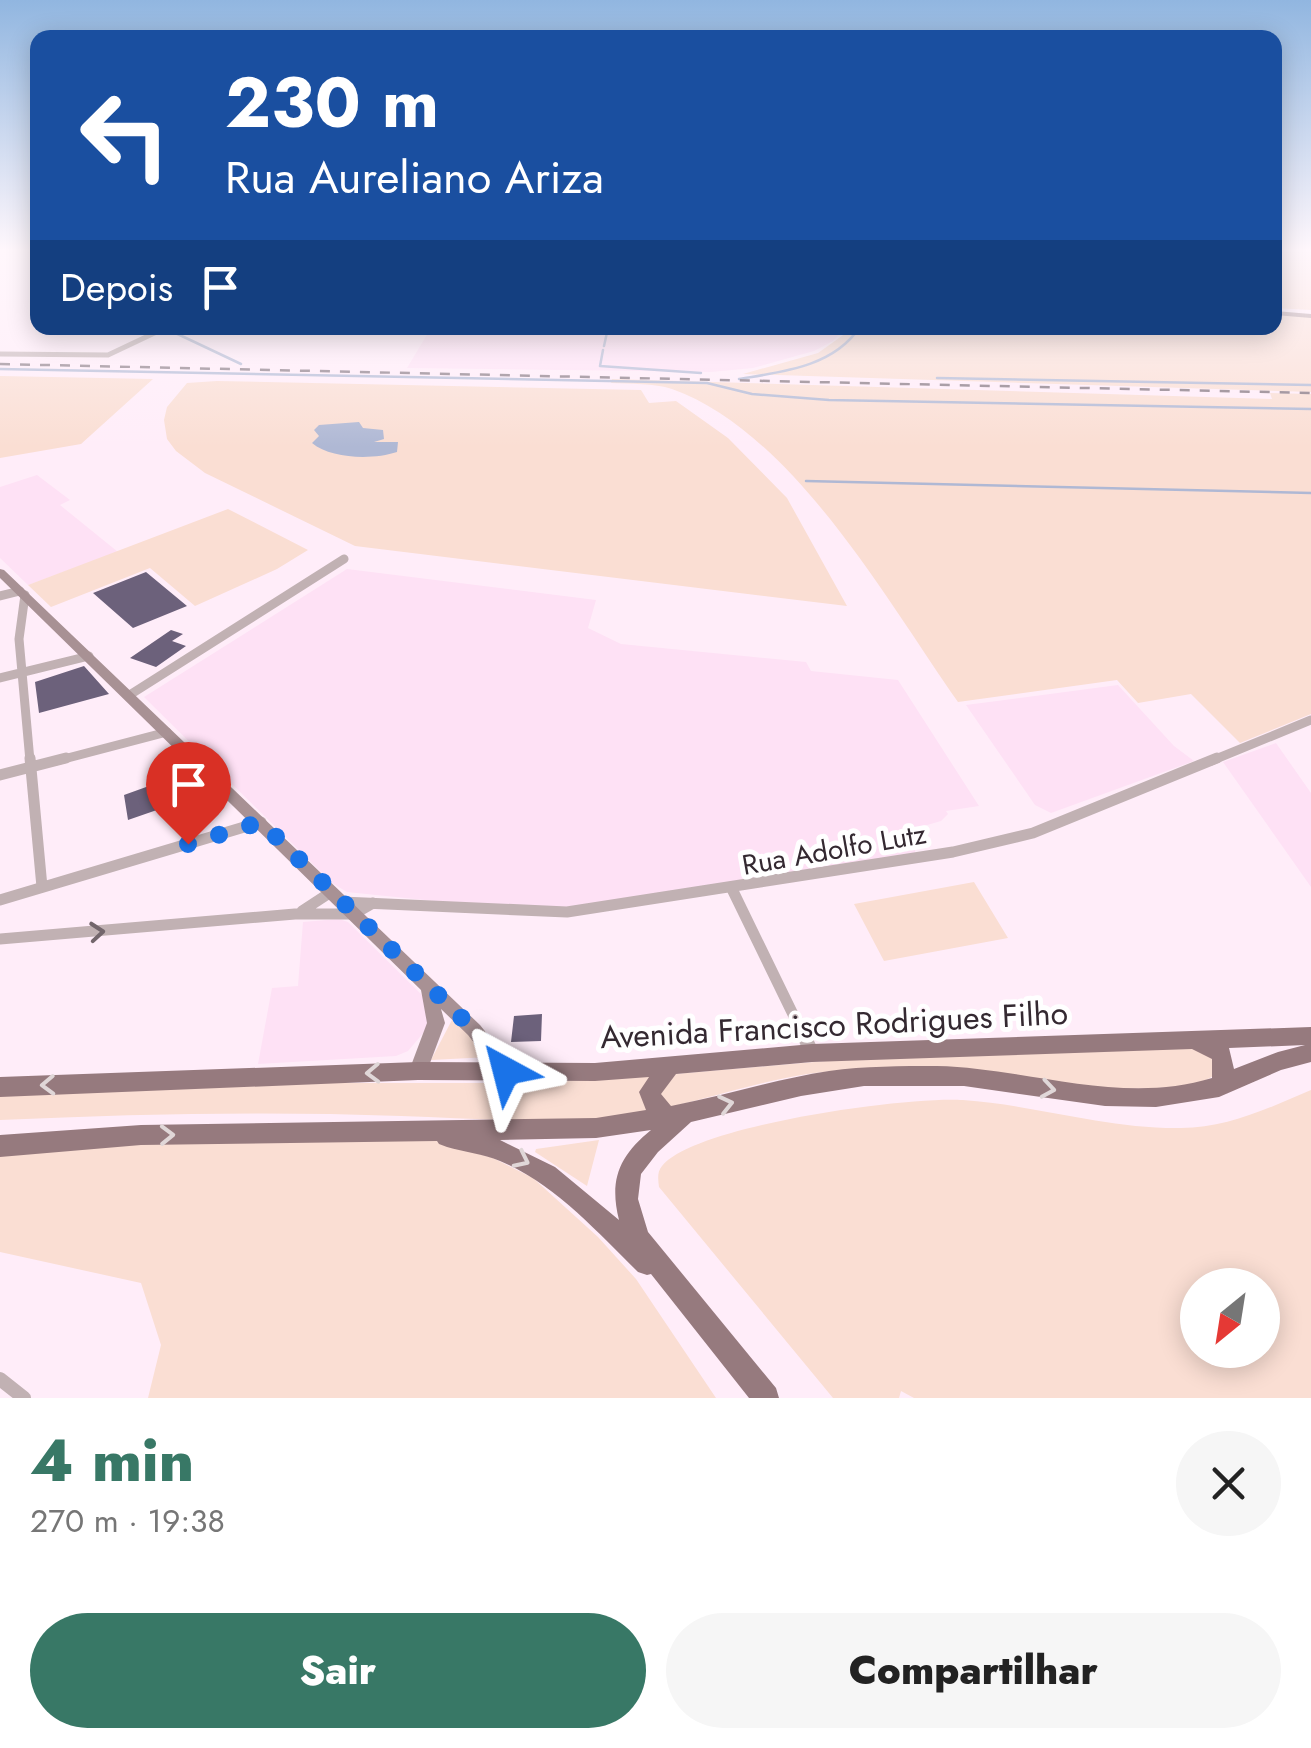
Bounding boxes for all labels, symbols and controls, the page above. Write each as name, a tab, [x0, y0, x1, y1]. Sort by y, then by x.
text: 230 m	[225, 52, 439, 153]
icon: left	[60, 70, 190, 200]
text: Rua Aureliano Ariza	[225, 145, 604, 210]
text: Depois	[60, 260, 173, 315]
icon: arrive	[193, 260, 248, 315]
pin	[146, 742, 231, 845]
icon: arrive	[161, 757, 216, 812]
street label: Rua Adolfo Lutz	[739, 813, 930, 886]
one-way arrow	[90, 922, 106, 944]
street label: Avenida Francisco Rodrigues Filho	[599, 990, 1069, 1060]
position arrow	[454, 1019, 558, 1123]
one-way arrow	[365, 1062, 381, 1083]
one-way arrow	[40, 1074, 56, 1095]
one-way arrow	[1039, 1078, 1056, 1099]
one-way arrow	[717, 1095, 734, 1116]
one-way arrow	[160, 1124, 176, 1145]
one-way arrow	[511, 1148, 529, 1167]
north arrow	[1180, 1268, 1280, 1368]
map controls	[1180, 1268, 1280, 1368]
text: 4 min	[30, 1417, 194, 1504]
button: close	[1176, 1431, 1281, 1536]
text: 270 m · 19:38	[30, 1498, 225, 1544]
button: Sair	[30, 1613, 646, 1728]
button: Compartilhar	[666, 1613, 1281, 1728]

